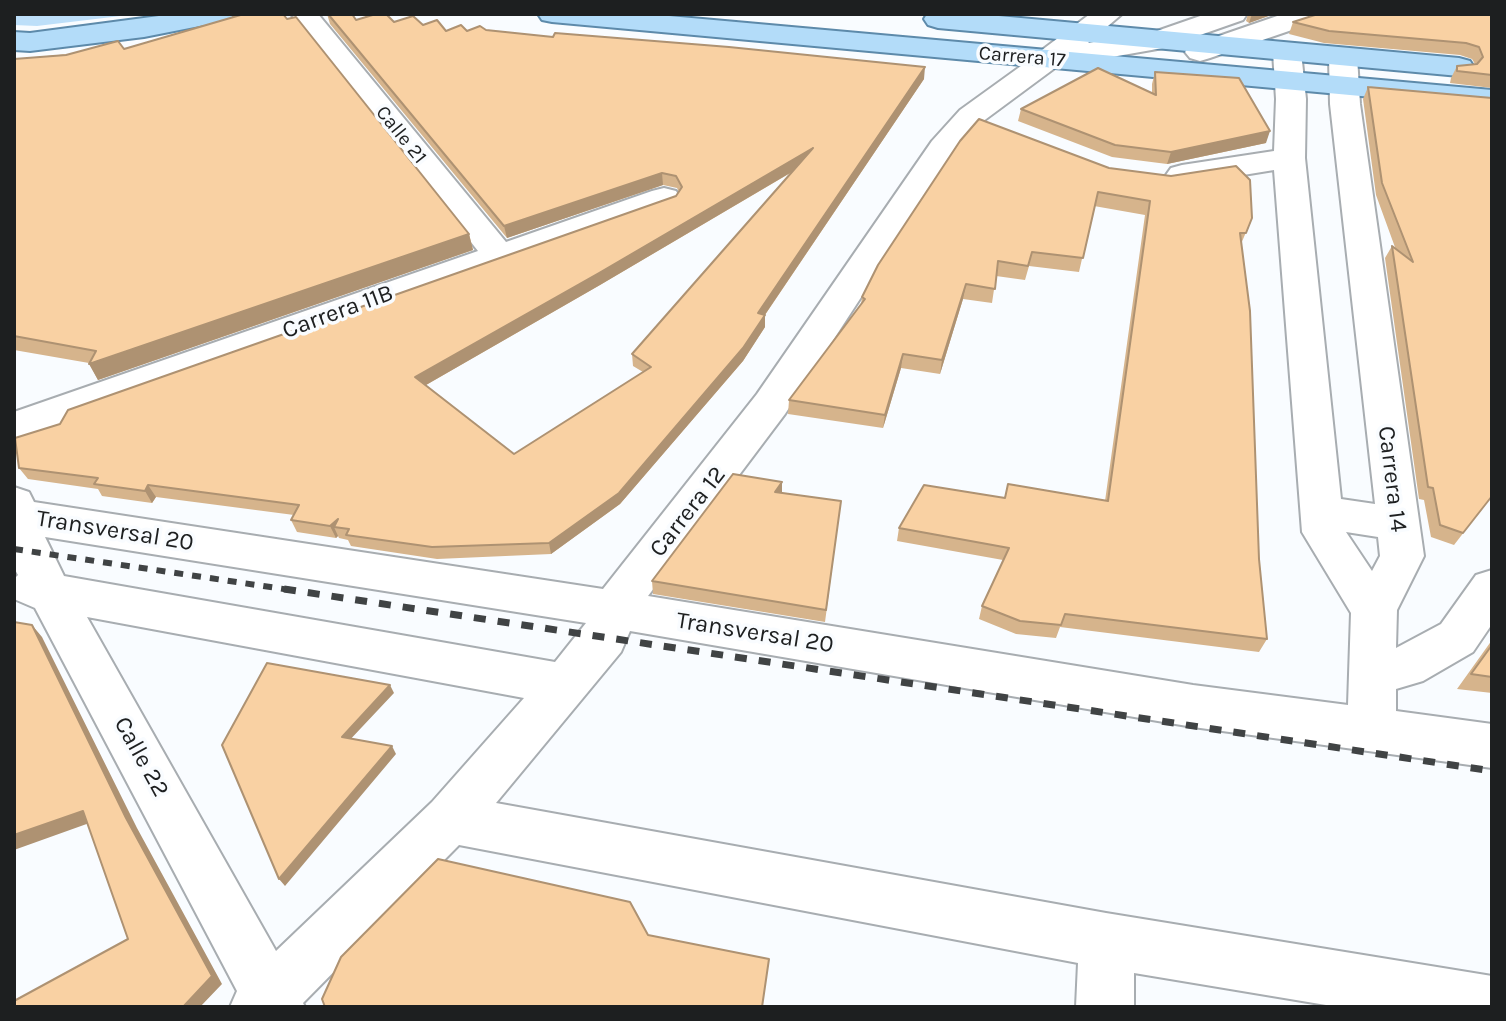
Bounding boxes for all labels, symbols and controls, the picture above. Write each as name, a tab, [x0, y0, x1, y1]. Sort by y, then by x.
street label: Carrera 17	[978, 41, 1066, 73]
street label: Calle 21	[370, 101, 432, 169]
street label: Carrera 11B	[279, 279, 397, 345]
street label: Carrera 14	[1371, 424, 1413, 534]
street label: Carrera 12	[644, 461, 732, 563]
street label: Transversal 20	[34, 504, 196, 558]
street label: Transversal 20	[674, 606, 836, 660]
street label: Calle 22	[107, 712, 175, 802]

